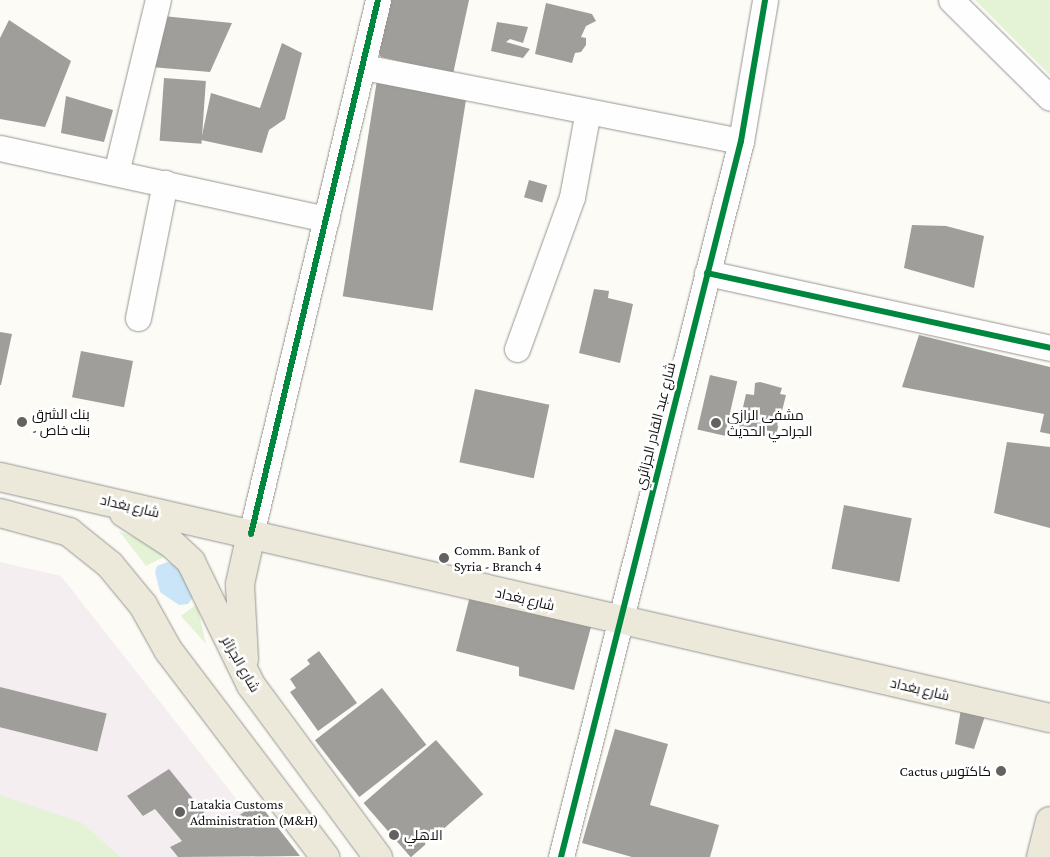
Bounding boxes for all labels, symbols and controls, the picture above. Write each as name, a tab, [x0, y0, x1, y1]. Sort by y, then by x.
street label: شارع عبد القادر الجزائري	[631, 361, 679, 491]
place label: بنك الشرق - بنك خاص	[32, 406, 90, 438]
place label: مشفى الرازي الجراحي الحديث	[727, 407, 813, 440]
marker: بنك الشرق - بنك خاص	[16, 416, 28, 428]
marker: مشفى الرازي الجراحي الحديث	[709, 416, 723, 430]
street label: شارع بغداد	[99, 491, 161, 521]
place label: Comm. Bank of Syria - Branch 4	[454, 542, 542, 574]
marker: Comm. Bank of Syria - Branch 4	[438, 552, 450, 564]
street label: شارع بغداد	[494, 584, 556, 614]
street label: شارع الجزائر	[218, 633, 264, 695]
street label: شارع بغداد	[889, 674, 951, 704]
place label: Cactus كاكتوس	[900, 763, 991, 779]
marker: Cactus كاكتوس	[995, 765, 1007, 777]
place label: Latakia Customs Administration (M&H)	[190, 796, 319, 829]
marker: Latakia Customs Administration (M&H)	[174, 806, 186, 818]
place label: الاهلي	[404, 827, 443, 843]
marker: الاهلي	[388, 829, 400, 841]

